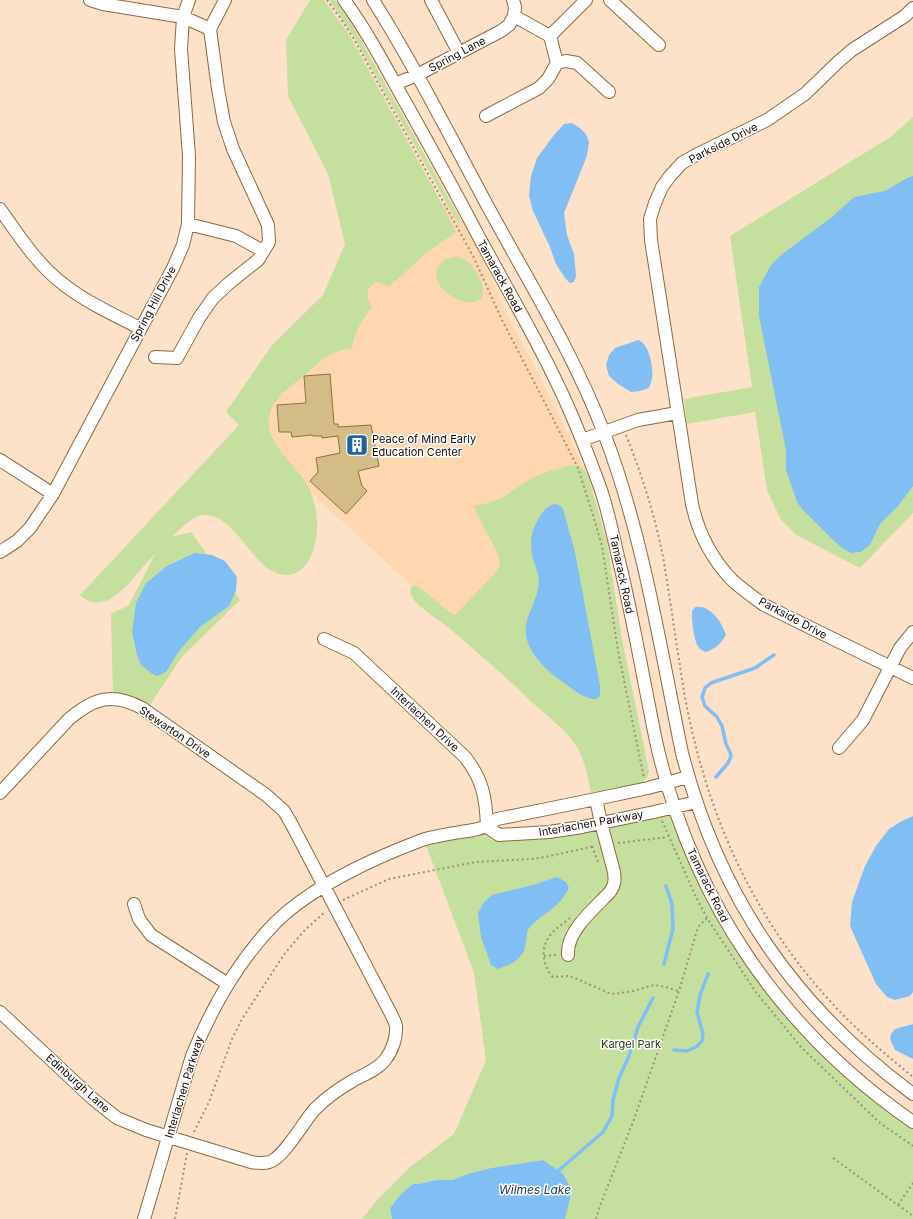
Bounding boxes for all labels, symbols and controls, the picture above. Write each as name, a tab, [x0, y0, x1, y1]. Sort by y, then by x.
street label: Spring Lane	[426, 33, 488, 75]
street label: Parkside Drive	[686, 120, 760, 166]
street label: Tamarack Road	[474, 237, 526, 315]
street label: Spring Hill Drive	[127, 264, 179, 344]
building icon: Peace of Mind Early Education Center	[344, 432, 370, 458]
place label: Peace of Mind Early Education Center	[372, 432, 476, 459]
street label: Tamarack Road	[607, 533, 637, 615]
street label: Parkside Drive	[756, 594, 830, 642]
street label: Interlachen Drive	[388, 684, 462, 754]
street label: Stewarton Drive	[137, 703, 213, 761]
street label: Interlachen Parkway	[538, 807, 644, 839]
street label: Tamarack Road	[684, 846, 732, 924]
street label: Interlachen Parkway	[162, 1034, 206, 1140]
park label: Kargel Park	[601, 1037, 661, 1051]
street label: Edinburgh Lane	[43, 1051, 113, 1115]
water label: Wilmes Lake	[499, 1182, 571, 1197]

